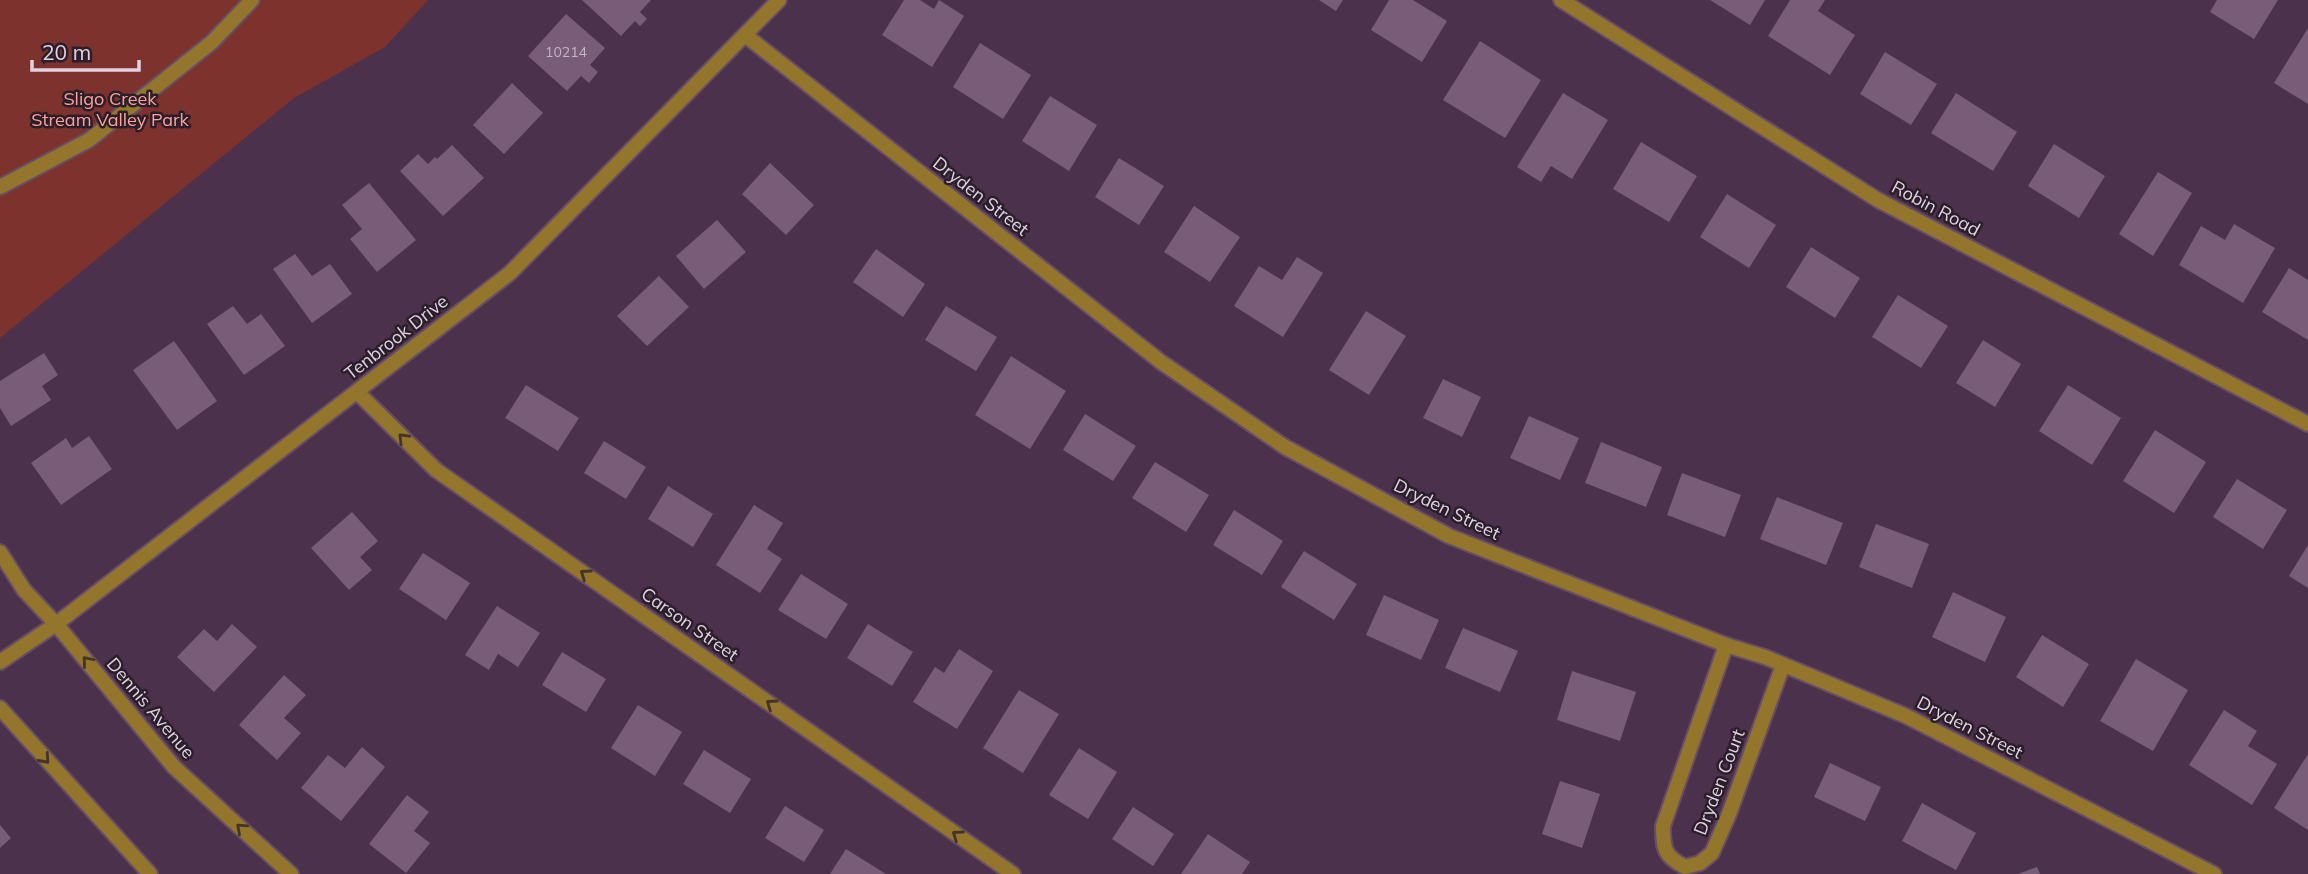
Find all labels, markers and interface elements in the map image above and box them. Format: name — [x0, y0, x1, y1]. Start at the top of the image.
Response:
scale bar — [32, 28, 138, 72]
text: 20 m — [42, 39, 91, 65]
house number: 10214 — [545, 43, 588, 61]
park label: Sligo Creek Stream Valley Park — [31, 87, 190, 131]
street label: Dryden Street — [928, 151, 1034, 241]
street label: Robin Road — [1888, 175, 1984, 241]
street label: Tenbrook Drive — [340, 289, 452, 385]
one-way arrow — [399, 433, 412, 446]
street label: Dryden Street — [1390, 473, 1504, 545]
one-way arrow — [580, 570, 593, 582]
street label: Carson Street — [637, 582, 743, 666]
street label: Dennis Avenue — [102, 653, 200, 763]
one-way arrow — [82, 657, 95, 669]
street label: Dryden Street — [1913, 691, 2027, 763]
one-way arrow — [766, 700, 779, 713]
street label: Dryden Court — [1688, 726, 1750, 838]
one-way arrow — [37, 751, 50, 764]
one-way arrow — [236, 824, 249, 836]
one-way arrow — [952, 831, 965, 843]

